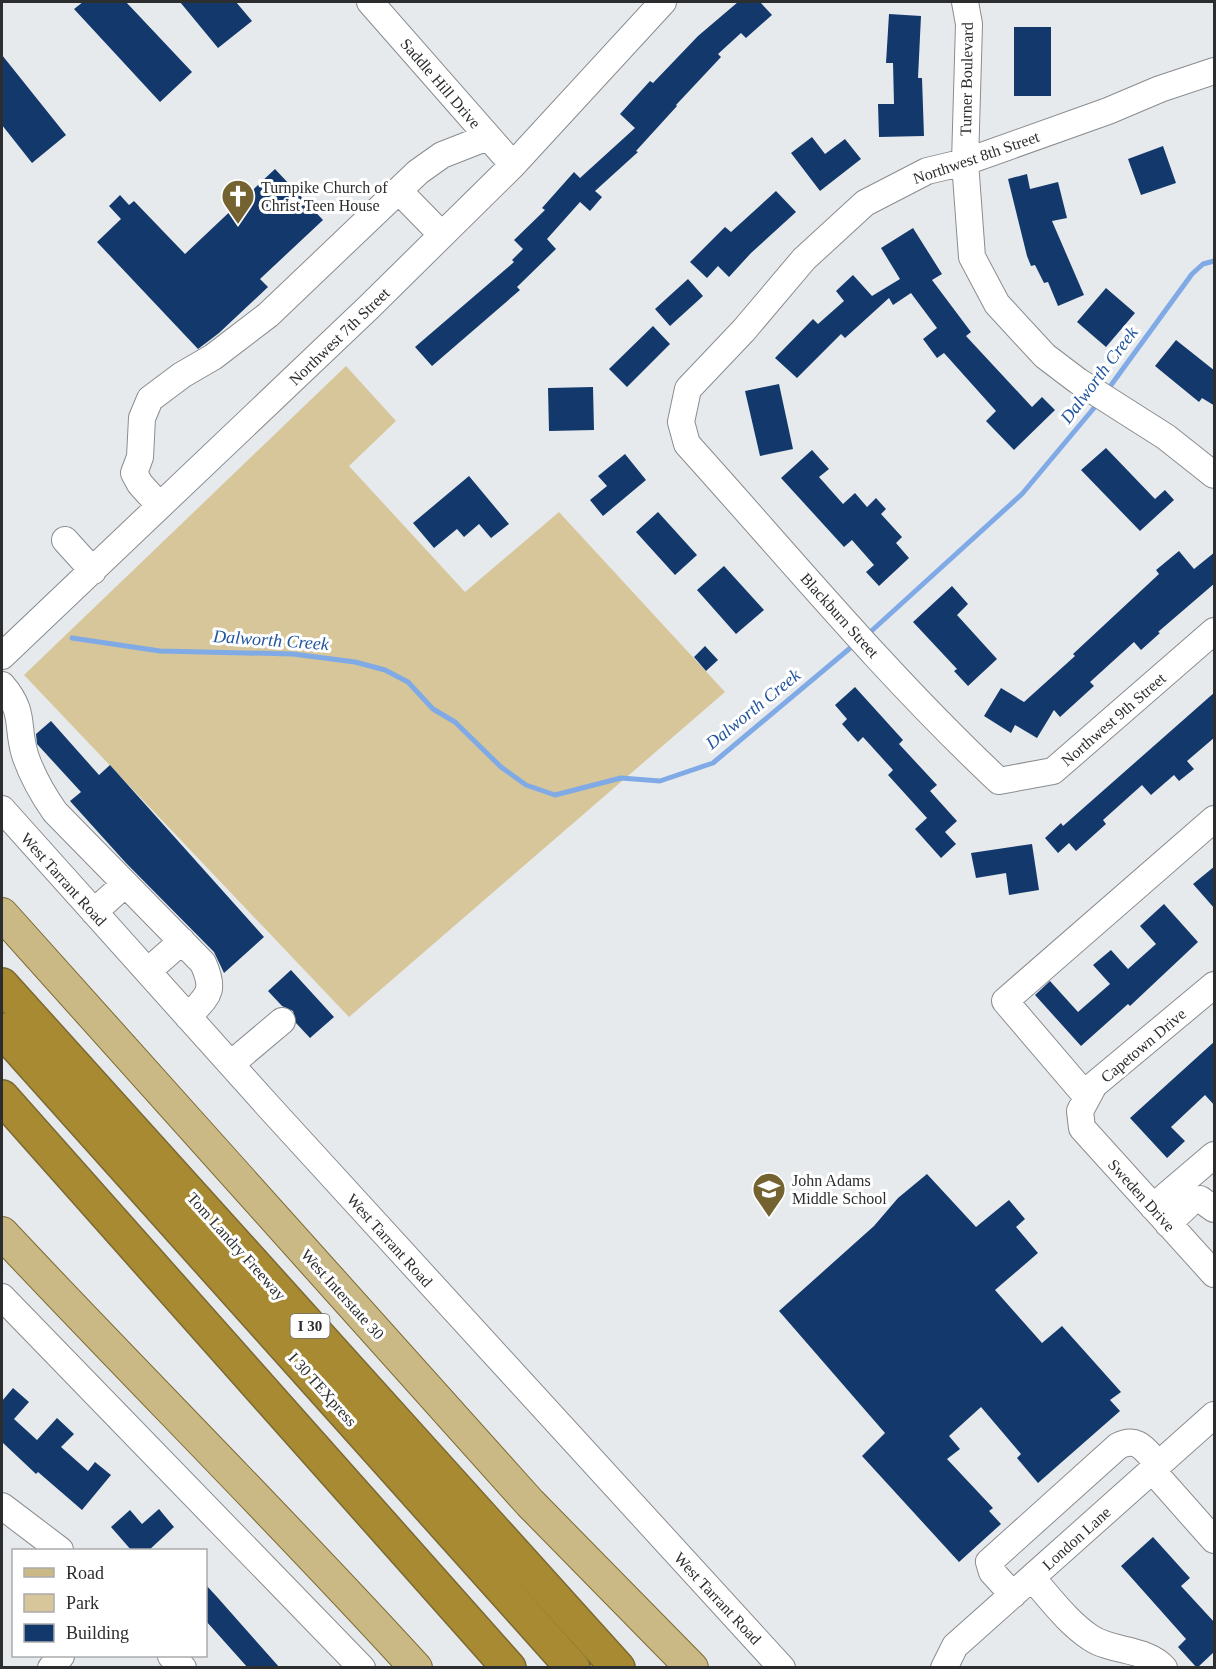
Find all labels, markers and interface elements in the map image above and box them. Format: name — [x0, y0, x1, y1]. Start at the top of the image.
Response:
street label: Turner Boulevard — [957, 22, 976, 136]
street label: Saddle Hill Drive — [397, 35, 484, 131]
street label: Northwest 8th Street — [911, 128, 1042, 187]
church icon: Turnpike Church of Christ Teen House — [220, 178, 256, 225]
place label: Turnpike Church of Christ Teen House — [261, 179, 388, 214]
street label: Northwest 7th Street — [286, 284, 393, 388]
water label: Dalworth Creek — [1056, 322, 1142, 428]
street label: Blackburn Street — [797, 570, 882, 662]
water label: Dalworth Creek — [212, 626, 330, 654]
water label: Dalworth Creek — [701, 664, 805, 754]
street label: Northwest 9th Street — [1058, 669, 1169, 769]
street label: West Tarrant Road — [17, 829, 110, 929]
street label: Capetown Drive — [1098, 1005, 1190, 1087]
street label: Sweden Drive — [1105, 1156, 1178, 1235]
school or university icon: John Adams Middle School — [751, 1171, 787, 1218]
place label: John Adams Middle School — [792, 1172, 887, 1207]
street label: Tom Landry Freeway — [183, 1189, 289, 1304]
street label: West Tarrant Road — [343, 1190, 436, 1290]
street label: West Interstate 30 — [298, 1246, 387, 1343]
road number: I 30 — [290, 1314, 330, 1338]
street label: I 30 TEXpress — [284, 1349, 360, 1430]
street label: London Lane — [1039, 1503, 1114, 1573]
legend — [12, 1549, 207, 1657]
street label: West Tarrant Road — [671, 1549, 764, 1648]
text: Road — [66, 1563, 104, 1583]
text: Park — [66, 1593, 99, 1613]
text: Building — [66, 1623, 129, 1643]

